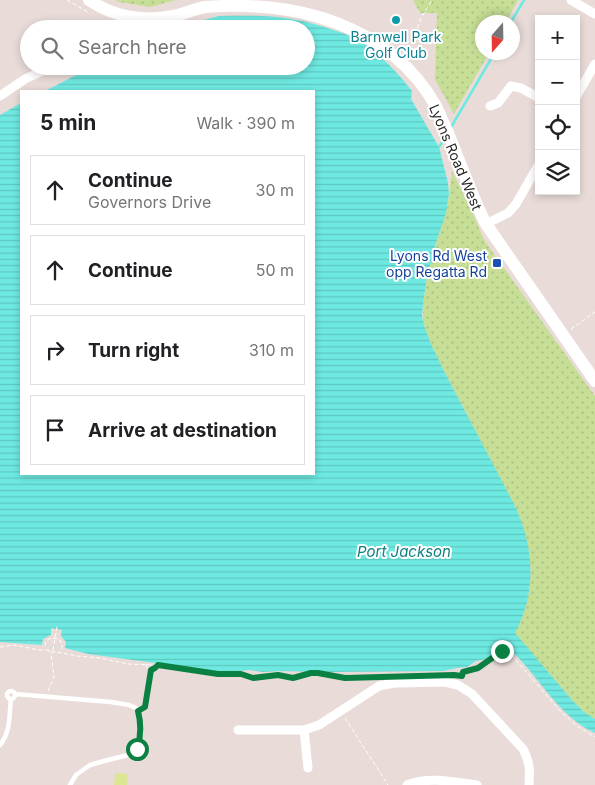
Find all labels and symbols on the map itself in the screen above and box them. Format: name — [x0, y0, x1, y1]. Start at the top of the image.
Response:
marker: Barnwell Park Golf Club — [390, 14, 402, 26]
north arrow — [475, 15, 520, 60]
place label: Barnwell Park Golf Club — [351, 28, 442, 61]
street label: Lyons Road West — [426, 101, 486, 213]
place label: Lyons Rd West opp Regatta Rd — [386, 247, 487, 280]
marker: Lyons Rd West opp Regatta Rd — [491, 257, 503, 269]
water label: Port Jackson — [357, 542, 451, 561]
route end — [491, 640, 514, 663]
route start — [126, 738, 149, 761]

